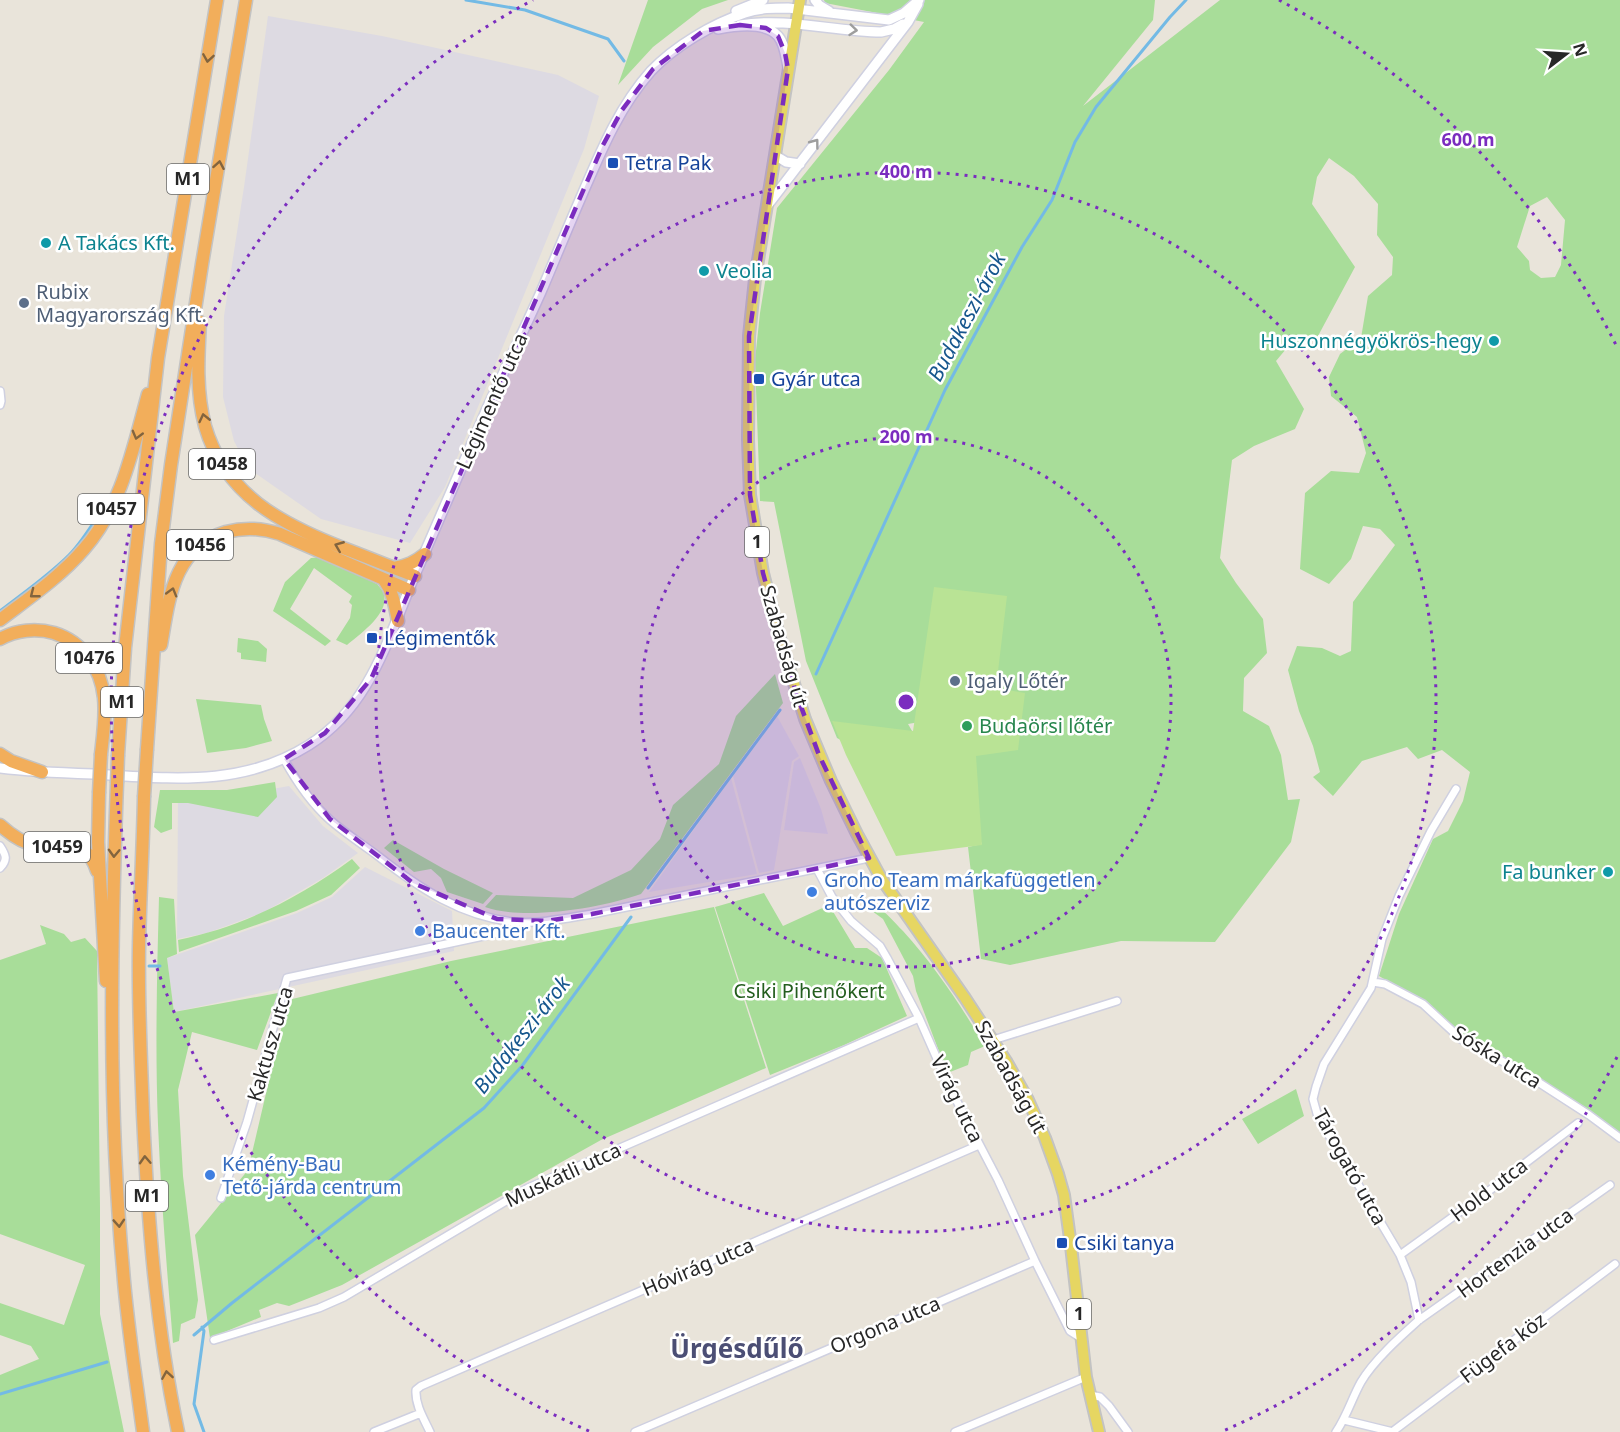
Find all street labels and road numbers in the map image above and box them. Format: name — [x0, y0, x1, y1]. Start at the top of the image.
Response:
road number: M1 — [167, 164, 209, 194]
street label: Légimentő utca — [449, 328, 534, 473]
road number: 10458 — [189, 449, 255, 479]
road number: 10457 — [78, 494, 144, 524]
road number: 1 — [745, 527, 769, 557]
road number: 10456 — [167, 530, 233, 560]
street label: Szabadság út — [754, 582, 815, 710]
road number: 10476 — [56, 643, 122, 673]
road number: M1 — [101, 687, 143, 717]
road number: 10459 — [24, 832, 90, 862]
street label: Kaktusz utca — [240, 983, 299, 1105]
street label: Szabadság út — [969, 1015, 1054, 1138]
street label: Sóska utca — [1448, 1019, 1547, 1095]
street label: Virág utca — [925, 1051, 990, 1147]
street label: Tárogató utca — [1307, 1104, 1394, 1230]
street label: Muskátli utca — [500, 1136, 625, 1213]
street label: Hold utca — [1445, 1152, 1533, 1227]
road number: M1 — [126, 1181, 168, 1211]
street label: Hortenzia utca — [1451, 1201, 1578, 1304]
street label: Hóvirág utca — [638, 1231, 758, 1302]
street label: Orgona utca — [826, 1289, 944, 1360]
road number: 1 — [1067, 1299, 1091, 1329]
street label: Fügefa köz — [1454, 1306, 1551, 1389]

